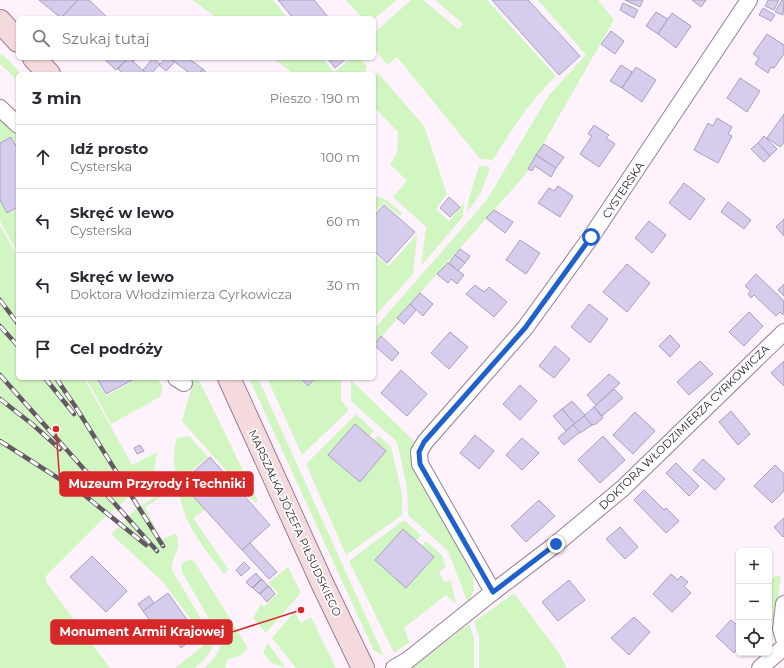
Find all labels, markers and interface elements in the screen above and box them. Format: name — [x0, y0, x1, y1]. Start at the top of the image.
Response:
search box — [16, 16, 376, 60]
icon: search — [30, 27, 52, 49]
text: Szukaj tutaj — [62, 29, 150, 48]
text: 3 min — [32, 88, 82, 108]
text: Pieszo · 190 m — [270, 90, 360, 106]
text: Idź prosto — [70, 139, 148, 158]
icon: ahead — [32, 146, 54, 168]
text: 100 m — [321, 149, 360, 165]
text: Cysterska — [70, 158, 132, 174]
street label: CYSTERSKA — [599, 159, 647, 221]
text: Skręć w lewo — [70, 203, 174, 222]
icon: left — [32, 210, 54, 232]
text: 60 m — [326, 213, 360, 229]
text: Cysterska — [70, 222, 132, 238]
route start — [582, 228, 600, 246]
text: Skręć w lewo — [70, 267, 174, 286]
icon: left — [32, 274, 54, 296]
text: 30 m — [327, 277, 360, 293]
text: Doktora Włodzimierza Cyrkowicza — [70, 286, 292, 302]
icon: arrive — [32, 338, 54, 360]
text: Cel podróży — [70, 339, 162, 358]
street label: DOKTORA WŁODZIMIERZA CYRKOWICZA — [596, 342, 772, 512]
street label: MARSZAŁKA JÓZEFA PIŁSUDSKIEGO — [245, 427, 345, 619]
callout: Muzeum Przyrody i Techniki — [60, 472, 253, 496]
text: Muzeum Przyrody i Techniki — [68, 476, 246, 491]
route end — [547, 535, 565, 553]
map controls — [736, 548, 772, 656]
button: + — [736, 548, 772, 584]
button: − — [736, 584, 772, 620]
callout: Monument Armii Krajowej — [51, 620, 232, 644]
button: locate — [736, 620, 772, 656]
text: Monument Armii Krajowej — [60, 624, 225, 639]

